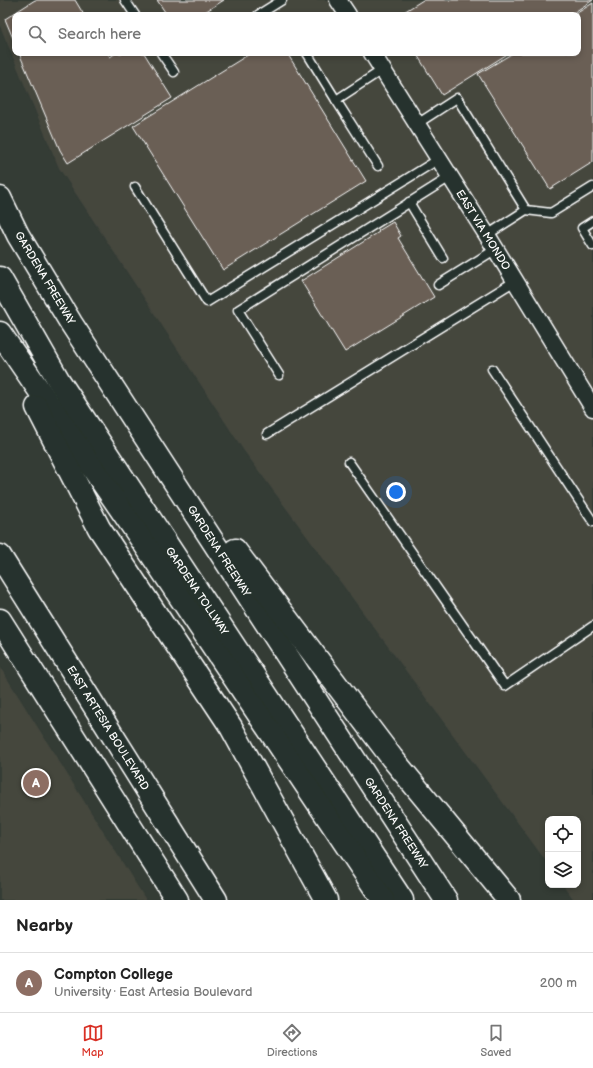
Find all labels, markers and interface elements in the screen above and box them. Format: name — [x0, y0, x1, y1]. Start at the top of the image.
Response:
search box — [12, 12, 581, 56]
icon: search — [26, 23, 48, 45]
text: Search here — [58, 25, 141, 44]
street label: EAST VIA MONDO — [453, 188, 513, 272]
street label: GARDENA FREEWAY — [12, 229, 78, 327]
your location — [386, 482, 406, 502]
street label: GARDENA FREEWAY — [185, 503, 254, 599]
street label: GARDENA TOLLWAY — [163, 545, 232, 638]
street label: EAST ARTESIA BOULEVARD — [64, 663, 152, 793]
pin: A — [23, 768, 49, 798]
street label: GARDENA FREEWAY — [362, 775, 431, 871]
map controls — [545, 816, 581, 888]
button: locate — [545, 816, 581, 852]
button: layers — [545, 852, 581, 888]
text: Nearby — [16, 916, 73, 936]
text: Compton College — [54, 965, 173, 984]
text: A — [25, 975, 33, 991]
text: 200 m — [540, 975, 577, 991]
text: University · East Artesia Boulevard — [54, 984, 252, 1000]
tab: Map — [82, 1022, 104, 1059]
tab: Directions — [267, 1022, 317, 1059]
tab: Saved — [481, 1022, 511, 1059]

